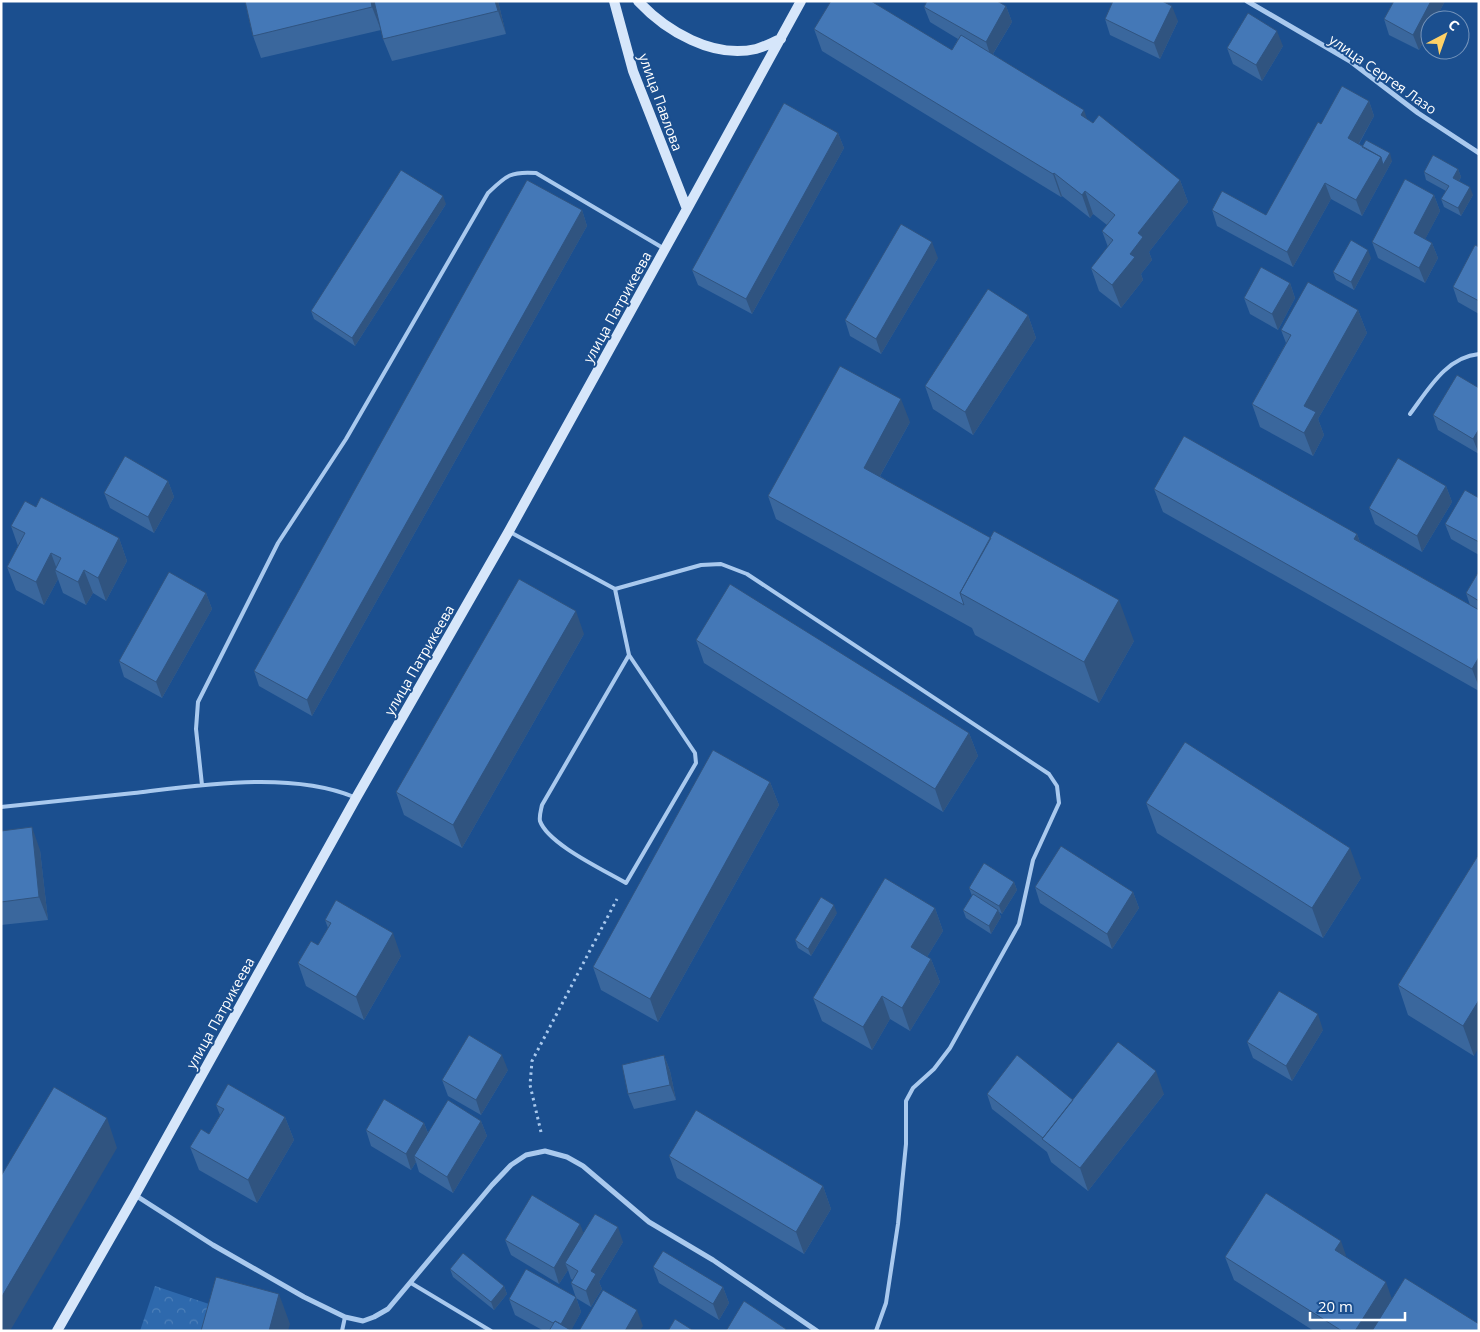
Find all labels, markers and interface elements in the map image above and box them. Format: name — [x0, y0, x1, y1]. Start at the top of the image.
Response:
north arrow — [1420, 10, 1470, 60]
text: С — [1444, 15, 1464, 35]
street label: улица Сергея Лазо — [1325, 30, 1441, 118]
street label: улица Павлова — [635, 51, 687, 153]
street label: улица Патрикеева — [578, 248, 656, 366]
street label: улица Патрикеева — [380, 601, 458, 719]
street label: улица Патрикеева — [181, 954, 259, 1072]
scale bar — [1310, 1290, 1405, 1322]
text: 20 m — [1318, 1296, 1353, 1316]

